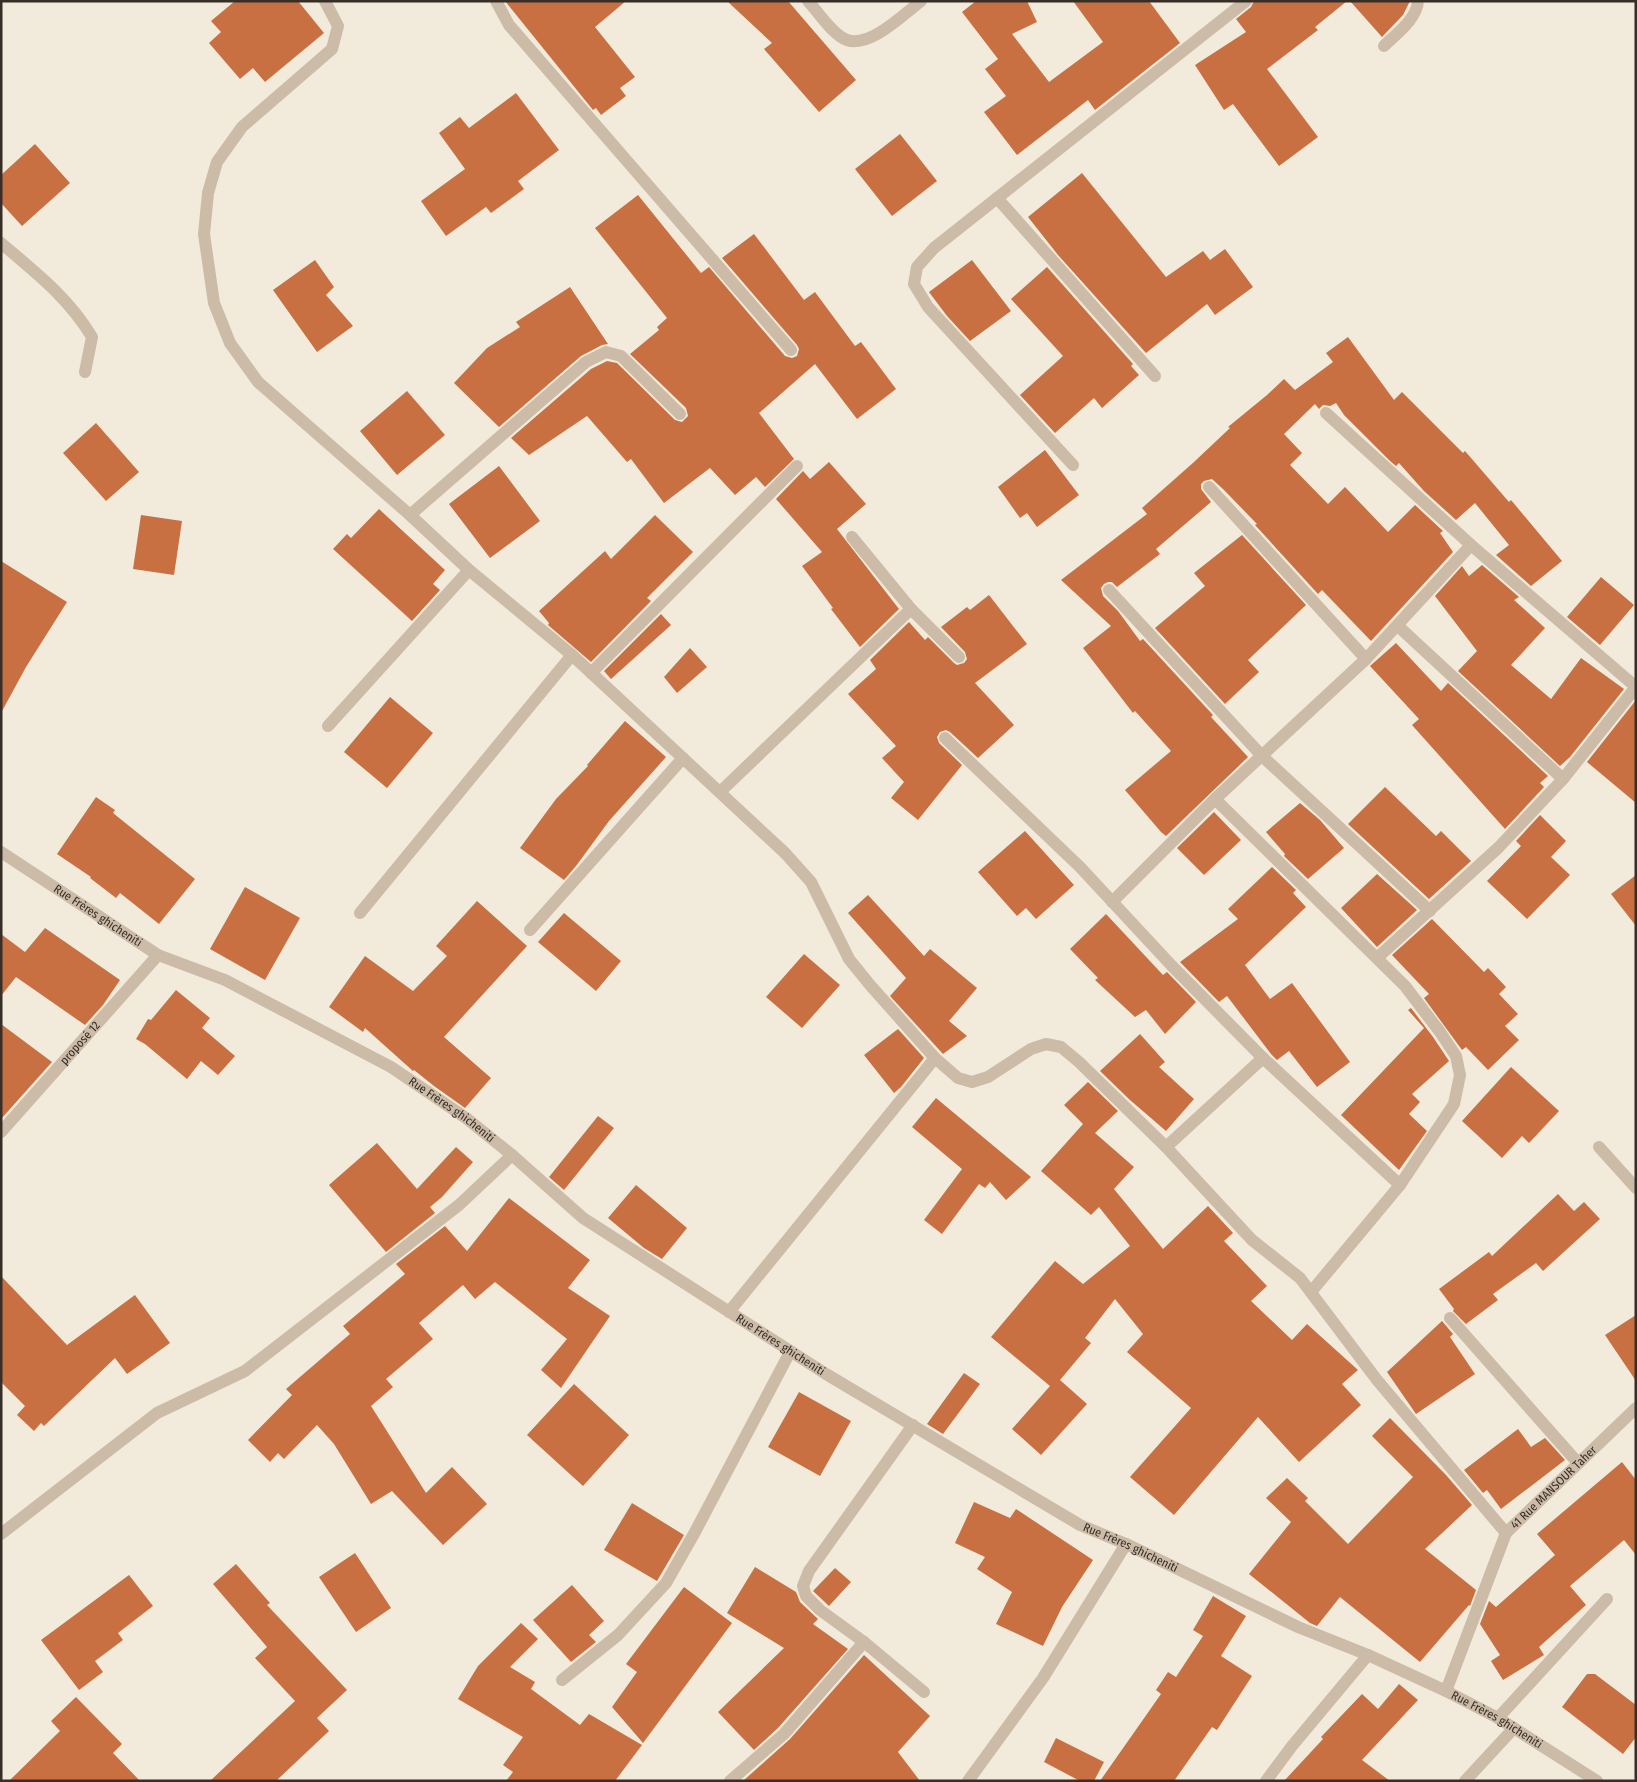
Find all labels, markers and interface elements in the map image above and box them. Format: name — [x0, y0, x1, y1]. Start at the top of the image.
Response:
street label: Rue Frères ghicheniti — [51, 882, 145, 950]
street label: proposé 12 — [57, 1018, 103, 1067]
street label: Rue Frères ghicheniti — [406, 1074, 498, 1145]
street label: Rue Frères ghicheniti — [733, 1311, 827, 1378]
street label: 41 Rue MANSOUR Taher — [1508, 1442, 1600, 1532]
street label: Rue Frères ghicheniti — [1081, 1520, 1180, 1575]
street label: Rue Frères ghicheniti — [1449, 1688, 1545, 1751]

